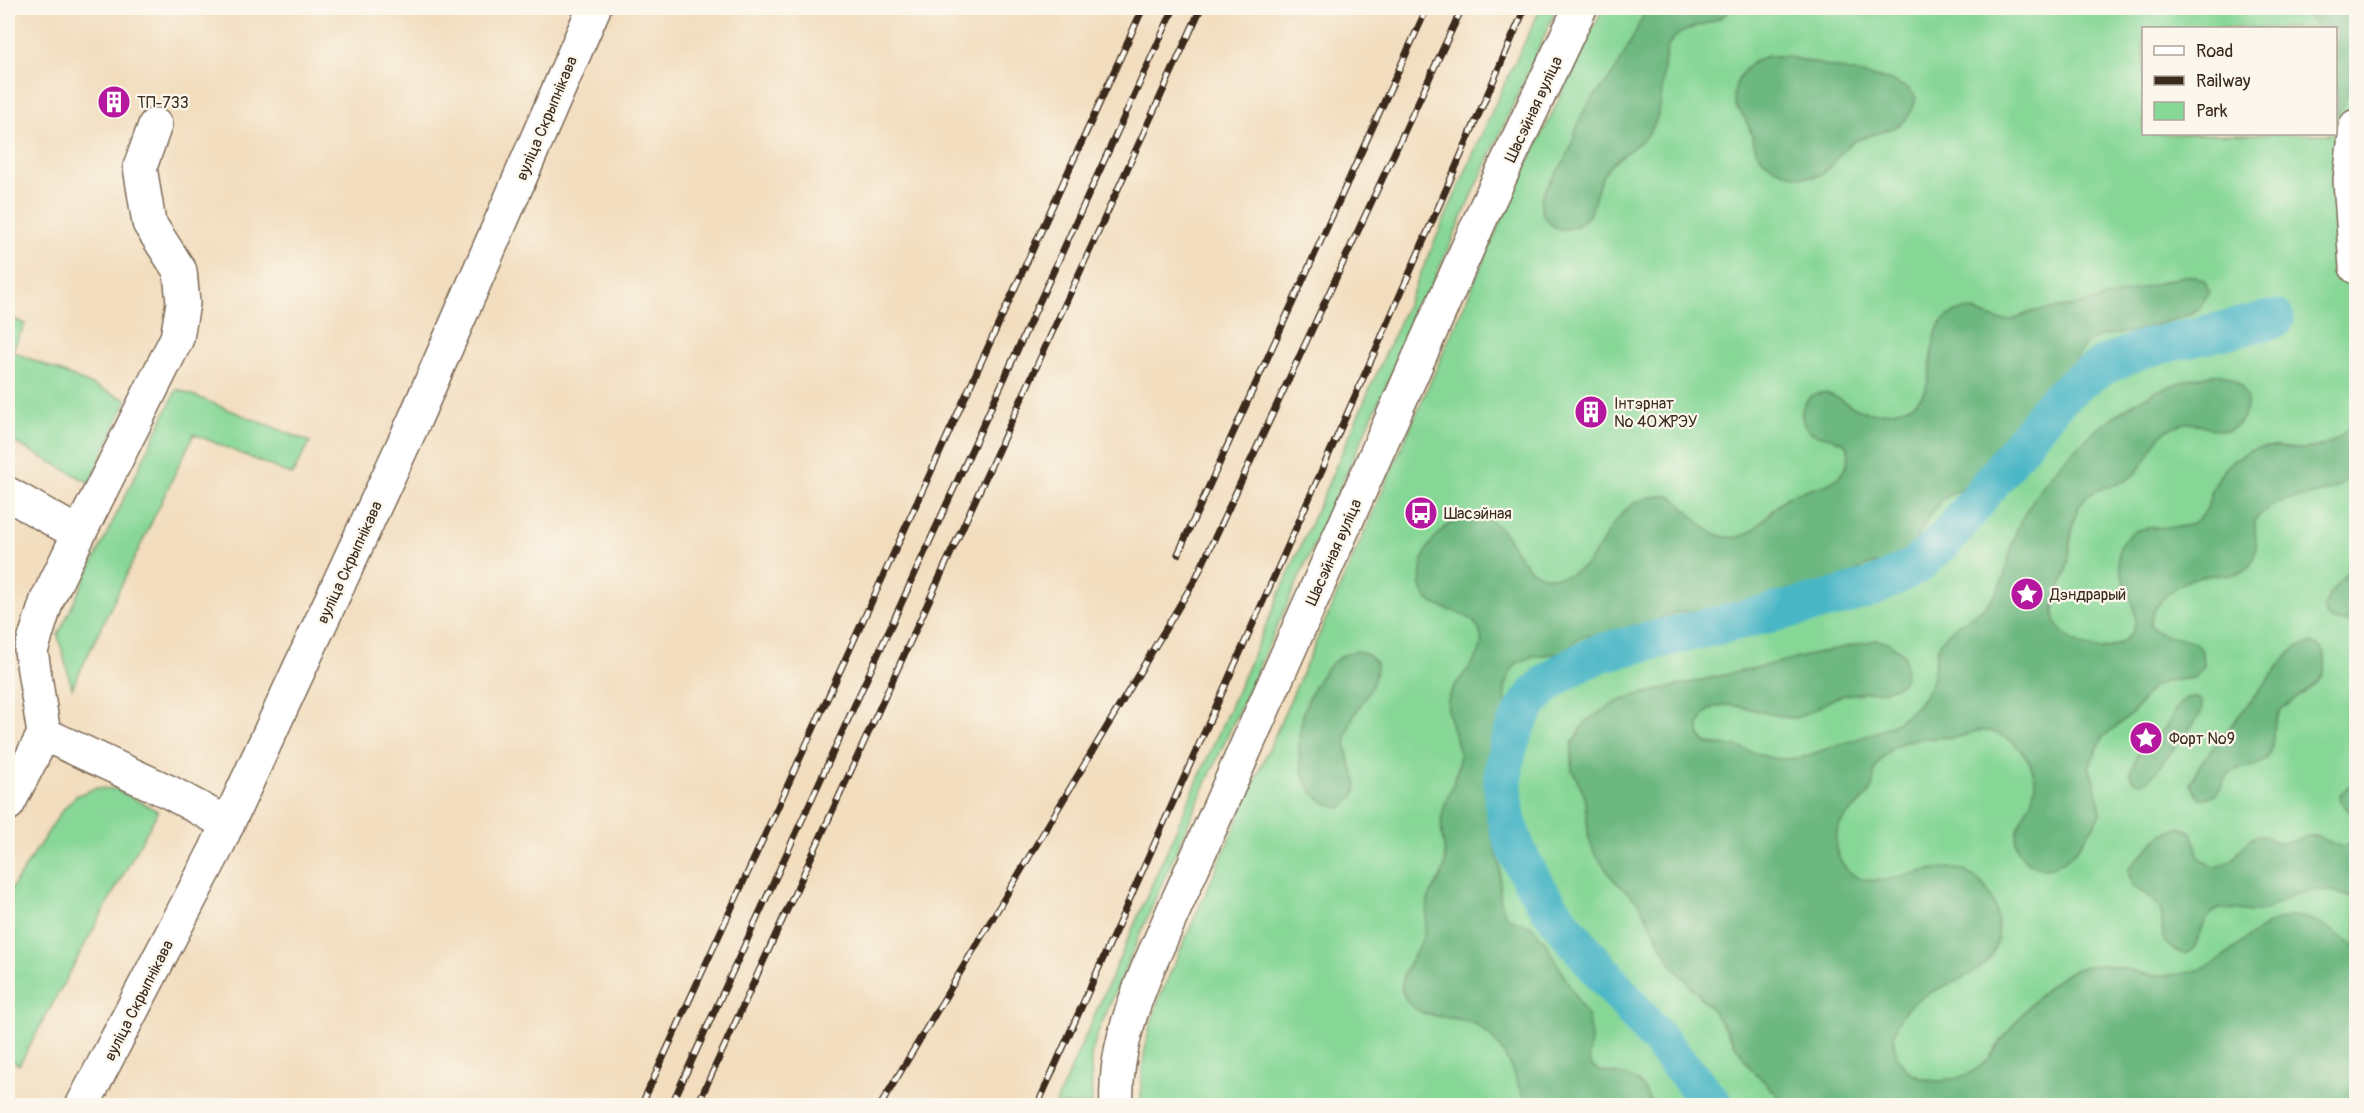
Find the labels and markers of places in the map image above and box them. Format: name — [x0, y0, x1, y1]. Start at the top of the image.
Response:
building icon: ТП-733 — [96, 84, 132, 120]
place label: ТП-733 — [137, 93, 189, 113]
building icon: Інтэрнат № 40 ЖРЭУ — [1573, 394, 1609, 430]
place label: Інтэрнат № 40 ЖРЭУ — [1614, 394, 1698, 432]
bus stop icon: Шасэйная — [1403, 495, 1439, 531]
place label: Шасэйная — [1444, 504, 1512, 524]
place icon: Дэндрарый — [2009, 576, 2045, 612]
place label: Дэндрарый — [2049, 585, 2126, 605]
place icon: Форт №9 — [2128, 720, 2164, 756]
place label: Форт №9 — [2169, 729, 2235, 749]

